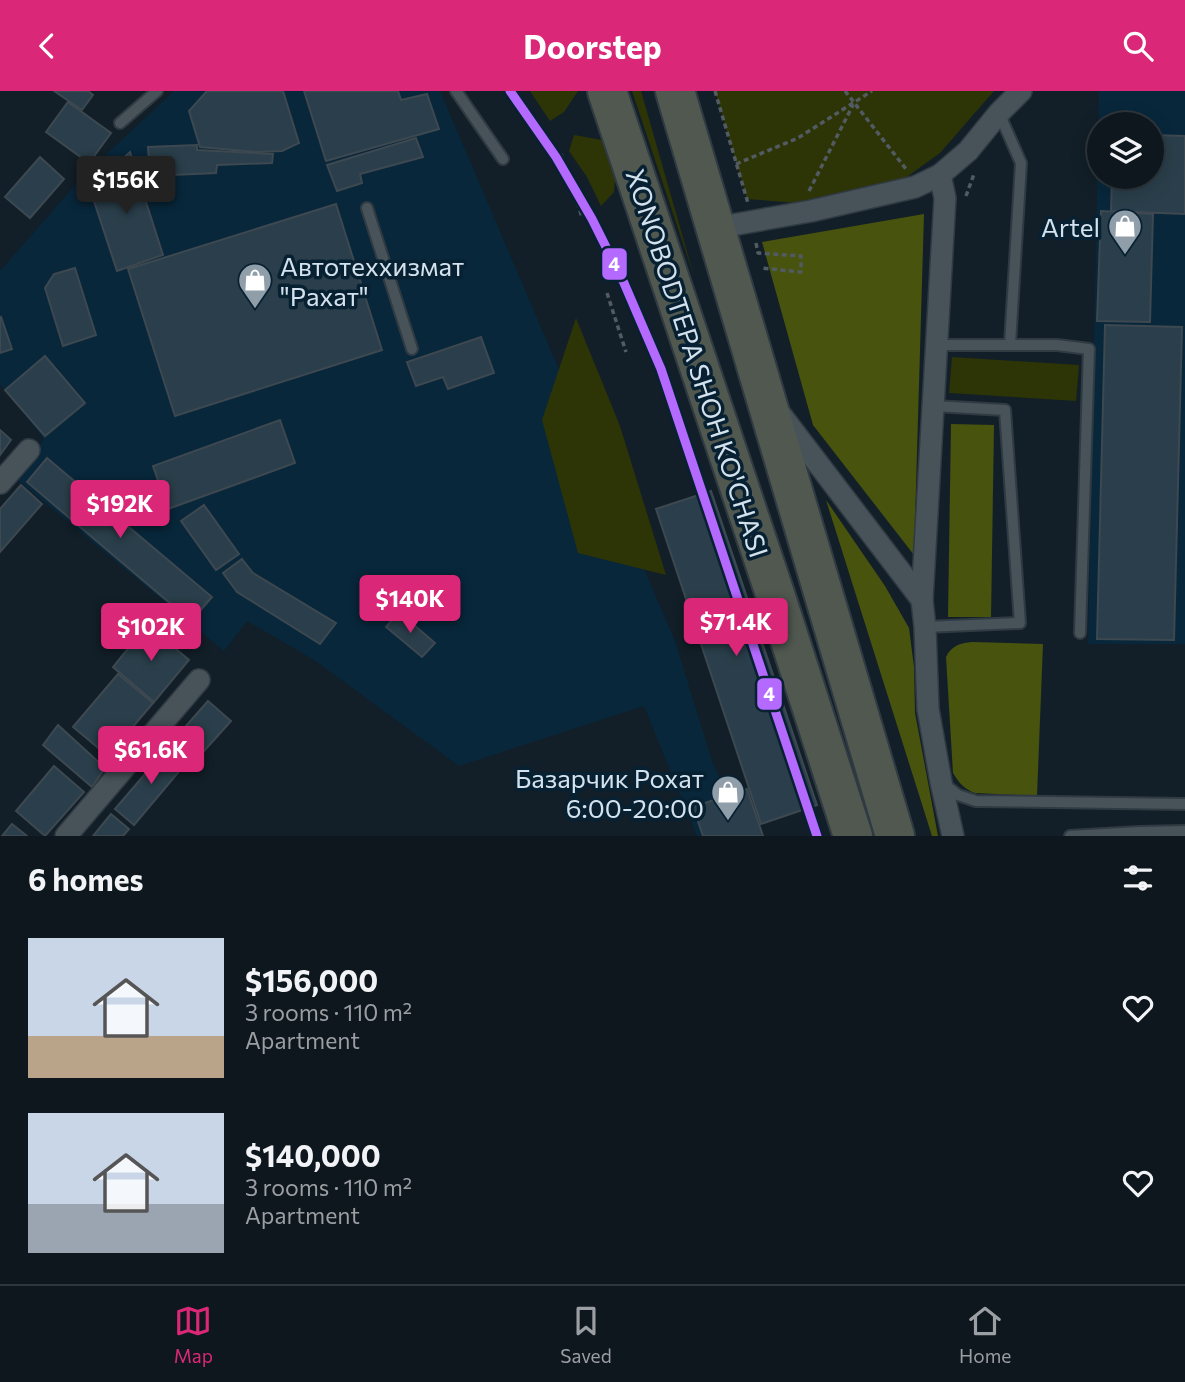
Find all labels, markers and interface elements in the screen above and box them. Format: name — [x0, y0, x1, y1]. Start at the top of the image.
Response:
text: Doorstep — [523, 26, 662, 66]
icon: back — [28, 27, 66, 65]
icon: search — [1119, 27, 1157, 65]
map controls — [1087, 112, 1164, 189]
button: layers — [1087, 112, 1164, 189]
pin: $156K — [77, 157, 175, 216]
text: $156K — [92, 165, 160, 193]
street label: XONOBODTEPA SHOH KO'CHASI — [620, 165, 776, 561]
shop icon: Artel — [1106, 207, 1144, 256]
place label: Artel — [1041, 211, 1100, 242]
line badge: 4 — [601, 247, 628, 281]
place label: Автотеххизмат "Рахат" — [280, 250, 464, 311]
text: 4 — [608, 252, 620, 275]
shop icon: Автотеххизмат "Рахат" — [236, 261, 274, 310]
pin: $192K — [71, 481, 169, 540]
text: $192K — [87, 489, 153, 517]
pin: $140K — [361, 575, 459, 635]
text: $140K — [375, 584, 445, 612]
pin: $71.4K — [679, 599, 793, 658]
pin: $102K — [102, 603, 200, 663]
text: $71.4K — [700, 607, 772, 635]
text: $102K — [117, 612, 185, 640]
line badge: 4 — [756, 677, 783, 711]
text: 4 — [763, 682, 775, 705]
pin: $61.6K — [94, 727, 208, 786]
text: $61.6K — [114, 735, 188, 763]
place label: Базарчик Рохат 6:00-20:00 — [515, 762, 704, 823]
shop icon: Базарчик Рохат 6:00-20:00 — [709, 773, 747, 822]
icon: filters — [1119, 859, 1157, 897]
text: 6 homes — [28, 860, 143, 897]
text: $156,000 — [245, 961, 378, 998]
icon: home — [84, 966, 168, 1050]
icon: heart — [1119, 989, 1157, 1027]
text: 3 rooms · 110 m² — [245, 998, 412, 1026]
text: Apartment — [245, 1026, 360, 1054]
text: $140,000 — [245, 1136, 381, 1173]
icon: home — [84, 1141, 168, 1225]
icon: heart — [1119, 1164, 1157, 1202]
text: 3 rooms · 110 m² — [245, 1173, 412, 1201]
text: Apartment — [245, 1201, 360, 1229]
tab: Map — [174, 1302, 213, 1367]
tab: Saved — [560, 1302, 612, 1367]
tab: Home — [959, 1302, 1011, 1367]

